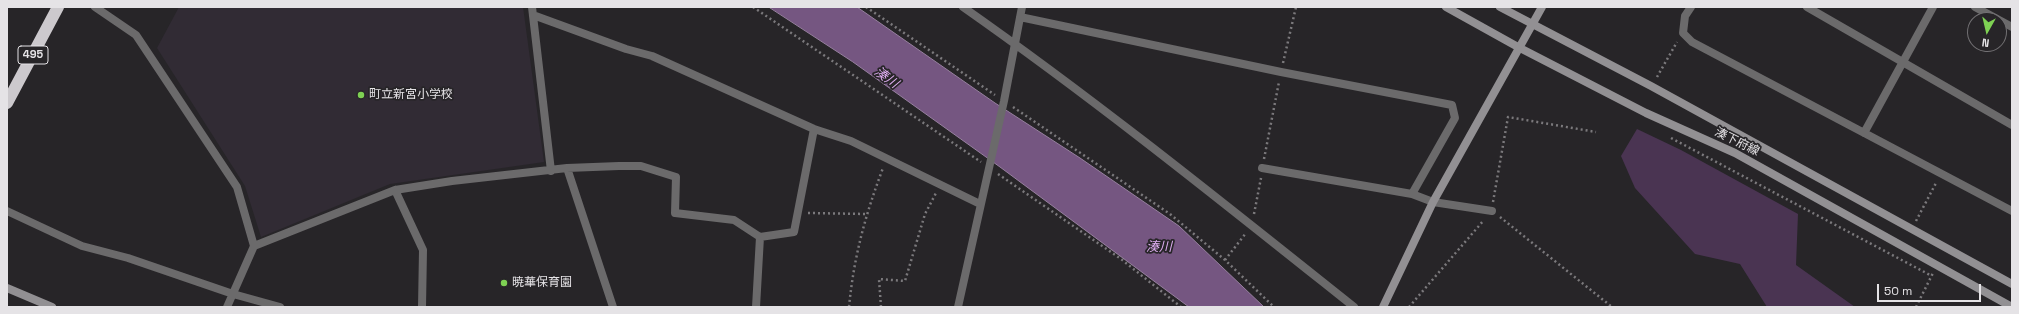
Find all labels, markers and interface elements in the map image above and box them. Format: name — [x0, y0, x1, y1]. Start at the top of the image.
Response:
north arrow — [1967, 12, 2007, 52]
text: N — [1981, 35, 1990, 50]
road number: 495 — [18, 46, 48, 64]
water label: 湊川 — [871, 64, 901, 92]
place label: 町立新宮小学校 — [369, 88, 453, 102]
marker: 町立新宮小学校 — [356, 90, 366, 100]
street label: 湊下府線 — [1712, 125, 1762, 159]
water label: 湊川 — [1146, 239, 1172, 255]
place label: 暁華保育園 — [512, 276, 572, 290]
scale bar — [1879, 276, 1983, 302]
marker: 暁華保育園 — [499, 278, 509, 288]
text: 50 m — [1884, 283, 1912, 299]

